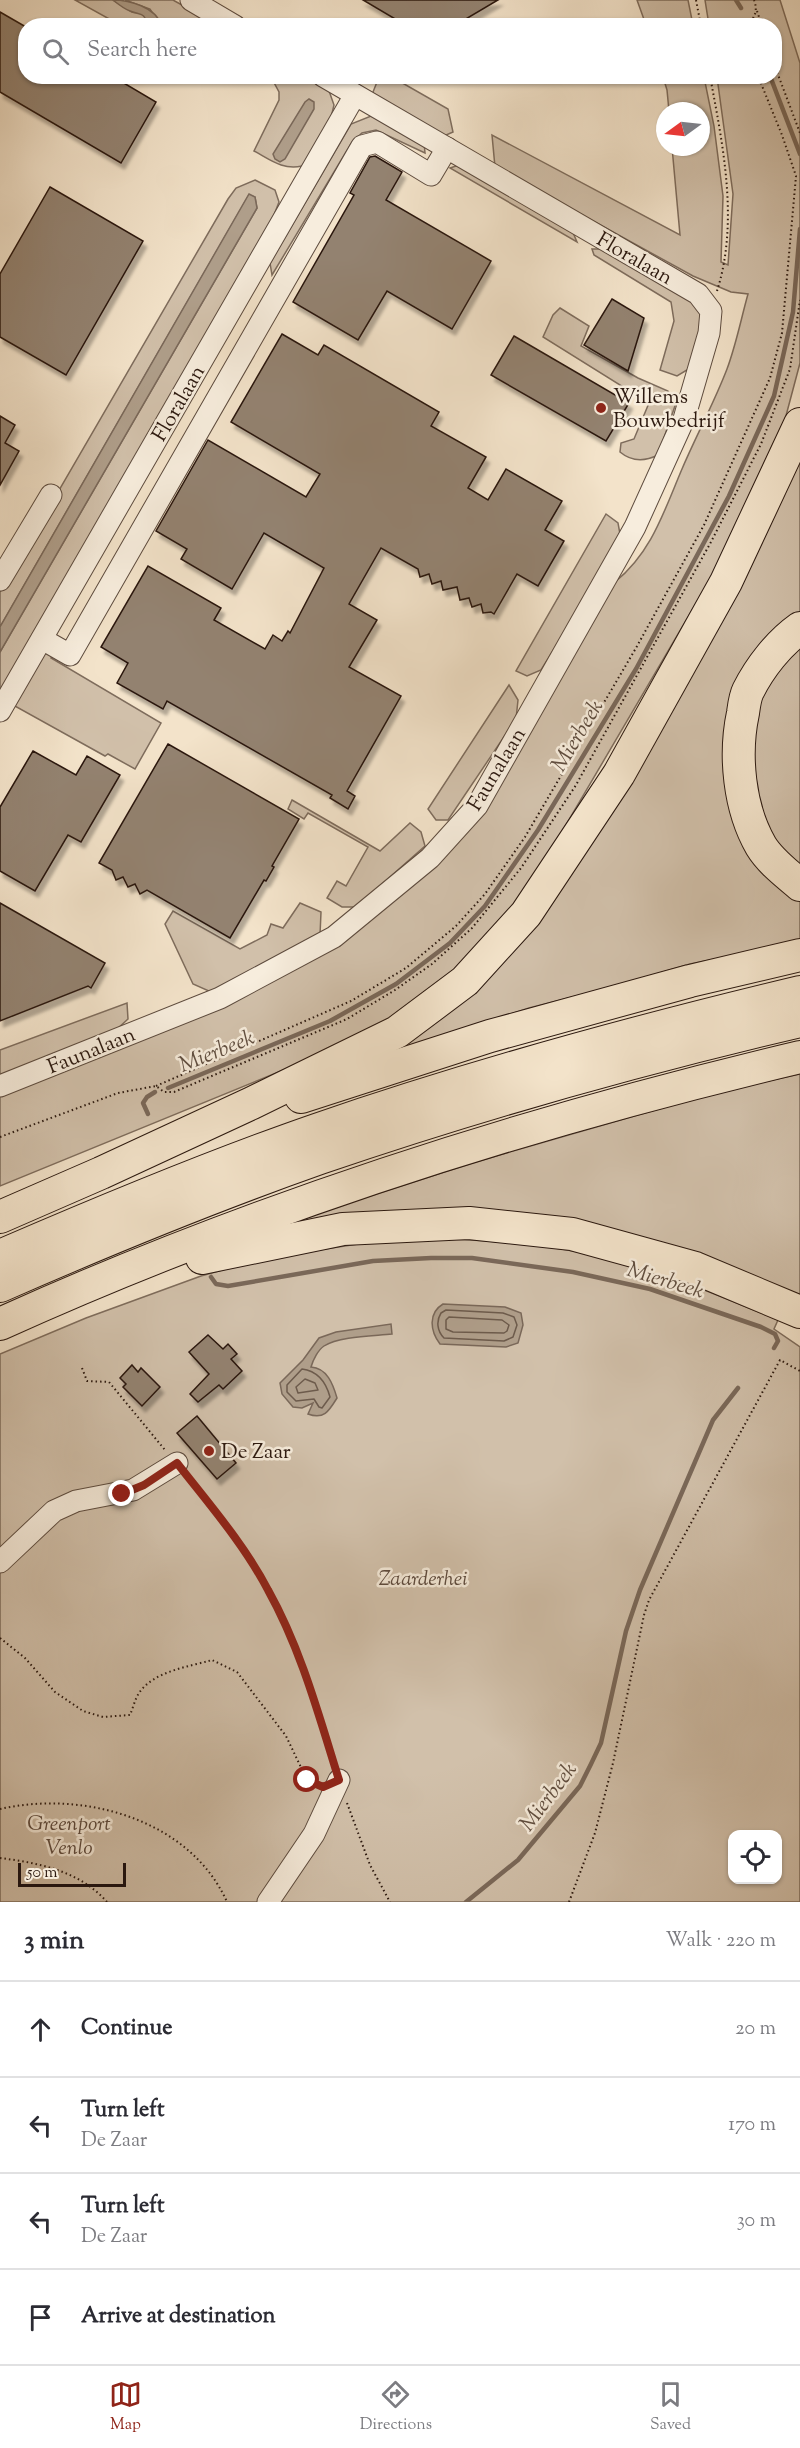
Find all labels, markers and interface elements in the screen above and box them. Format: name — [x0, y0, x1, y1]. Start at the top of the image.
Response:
search box — [18, 18, 782, 84]
icon: search — [39, 35, 72, 68]
text: Search here — [87, 35, 197, 67]
north arrow — [656, 102, 710, 156]
street label: Floralaan — [590, 226, 678, 294]
street label: Floralaan — [146, 360, 214, 448]
place label: Willems Bouwbedrijf — [613, 383, 727, 437]
marker: Willems Bouwbedrijf — [594, 401, 608, 415]
water label: Mierbeek — [544, 694, 613, 779]
street label: Faunalaan — [461, 723, 534, 817]
street label: Faunalaan — [43, 1021, 140, 1083]
water label: Mierbeek — [174, 1023, 260, 1082]
water label: Mierbeek — [623, 1255, 708, 1309]
place label: De Zaar — [221, 1438, 291, 1468]
marker: De Zaar — [202, 1444, 216, 1458]
route end — [108, 1480, 134, 1506]
park label: Zaarderhei — [378, 1565, 468, 1595]
water label: Mierbeek — [513, 1756, 586, 1839]
route start — [293, 1766, 319, 1792]
park label: Greenport Venlo — [27, 1810, 111, 1864]
map controls — [728, 1830, 782, 1884]
button: locate — [728, 1830, 782, 1884]
scale bar — [18, 1860, 126, 1888]
text: 50 m — [27, 1862, 58, 1885]
text: 3 min — [24, 1923, 84, 1960]
text: Walk · 220 m — [665, 1927, 776, 1956]
icon: ahead — [24, 2013, 57, 2046]
text: Continue — [81, 2013, 172, 2045]
text: 20 m — [735, 2015, 776, 2044]
text: Turn left — [81, 2095, 164, 2127]
icon: left — [24, 2109, 57, 2142]
text: 170 m — [728, 2111, 776, 2140]
text: De Zaar — [81, 2127, 147, 2156]
text: Turn left — [81, 2191, 164, 2223]
icon: left — [24, 2205, 57, 2238]
text: 30 m — [737, 2207, 776, 2236]
text: De Zaar — [81, 2223, 147, 2252]
icon: arrive — [24, 2301, 57, 2334]
text: Arrive at destination — [81, 2301, 276, 2333]
tab: Map — [109, 2378, 142, 2437]
tab: Directions — [360, 2378, 432, 2437]
tab: Saved — [650, 2378, 691, 2437]

